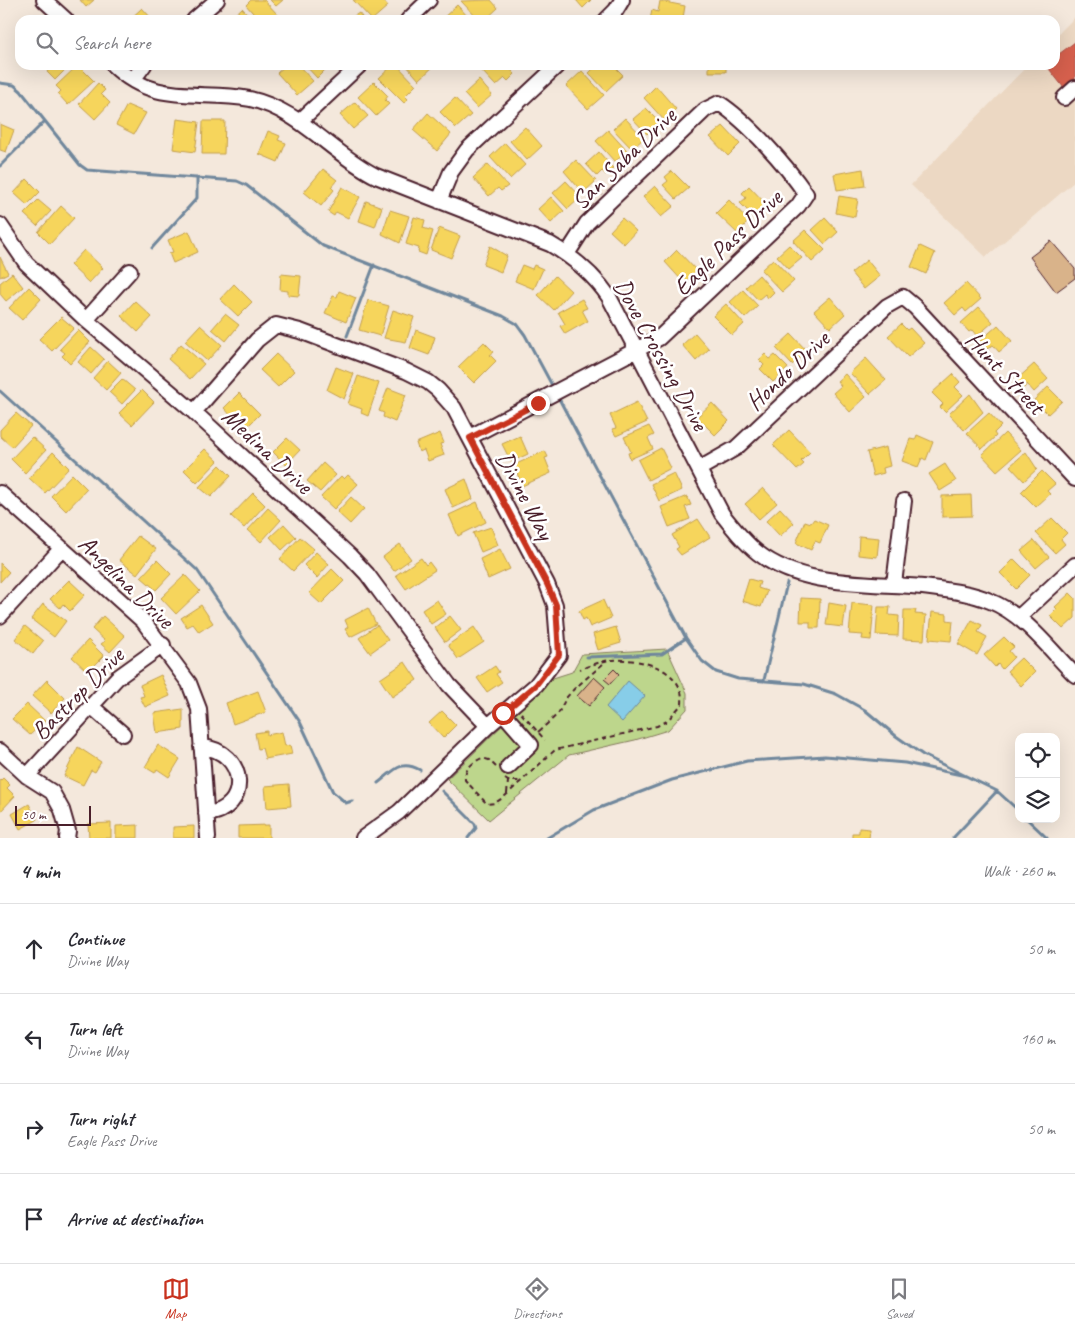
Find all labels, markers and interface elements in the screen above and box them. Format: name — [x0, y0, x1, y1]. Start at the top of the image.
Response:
search box — [15, 15, 1060, 70]
icon: search — [33, 29, 61, 57]
text: Search here — [73, 31, 150, 55]
street label: San Saba Drive — [564, 99, 684, 217]
street label: Eagle Pass Drive — [666, 181, 790, 303]
street label: Dove Crossing Drive — [606, 273, 717, 438]
street label: Hondo Drive — [739, 323, 838, 418]
street label: Hunt Street — [958, 324, 1054, 423]
route end — [527, 392, 550, 415]
street label: Medina Drive — [215, 401, 321, 502]
street label: Divine Way — [489, 446, 563, 547]
street label: Angelina Drive — [71, 528, 182, 637]
street label: Bastrop Drive — [24, 639, 132, 747]
route start — [492, 702, 515, 725]
map controls — [1015, 733, 1060, 823]
button: locate — [1015, 733, 1060, 778]
button: layers — [1015, 778, 1060, 823]
scale bar — [15, 803, 91, 826]
text: 50 m — [22, 806, 46, 823]
text: 4 min — [20, 858, 60, 884]
text: Walk · 260 m — [983, 861, 1055, 881]
text: Continue — [67, 927, 124, 951]
icon: ahead — [20, 935, 48, 963]
text: 50 m — [1028, 939, 1055, 959]
text: Divine Way — [67, 951, 128, 971]
text: Turn left — [67, 1017, 122, 1041]
icon: left — [20, 1025, 48, 1053]
text: 160 m — [1021, 1029, 1055, 1049]
text: Divine Way — [67, 1041, 128, 1061]
text: Turn right — [67, 1107, 134, 1131]
icon: right — [20, 1115, 48, 1143]
text: 50 m — [1028, 1119, 1055, 1139]
text: Eagle Pass Drive — [67, 1131, 157, 1151]
icon: arrive — [20, 1205, 48, 1233]
text: Arrive at destination — [67, 1207, 203, 1231]
tab: Map — [162, 1275, 190, 1322]
tab: Directions — [513, 1275, 562, 1322]
tab: Saved — [885, 1275, 913, 1322]

